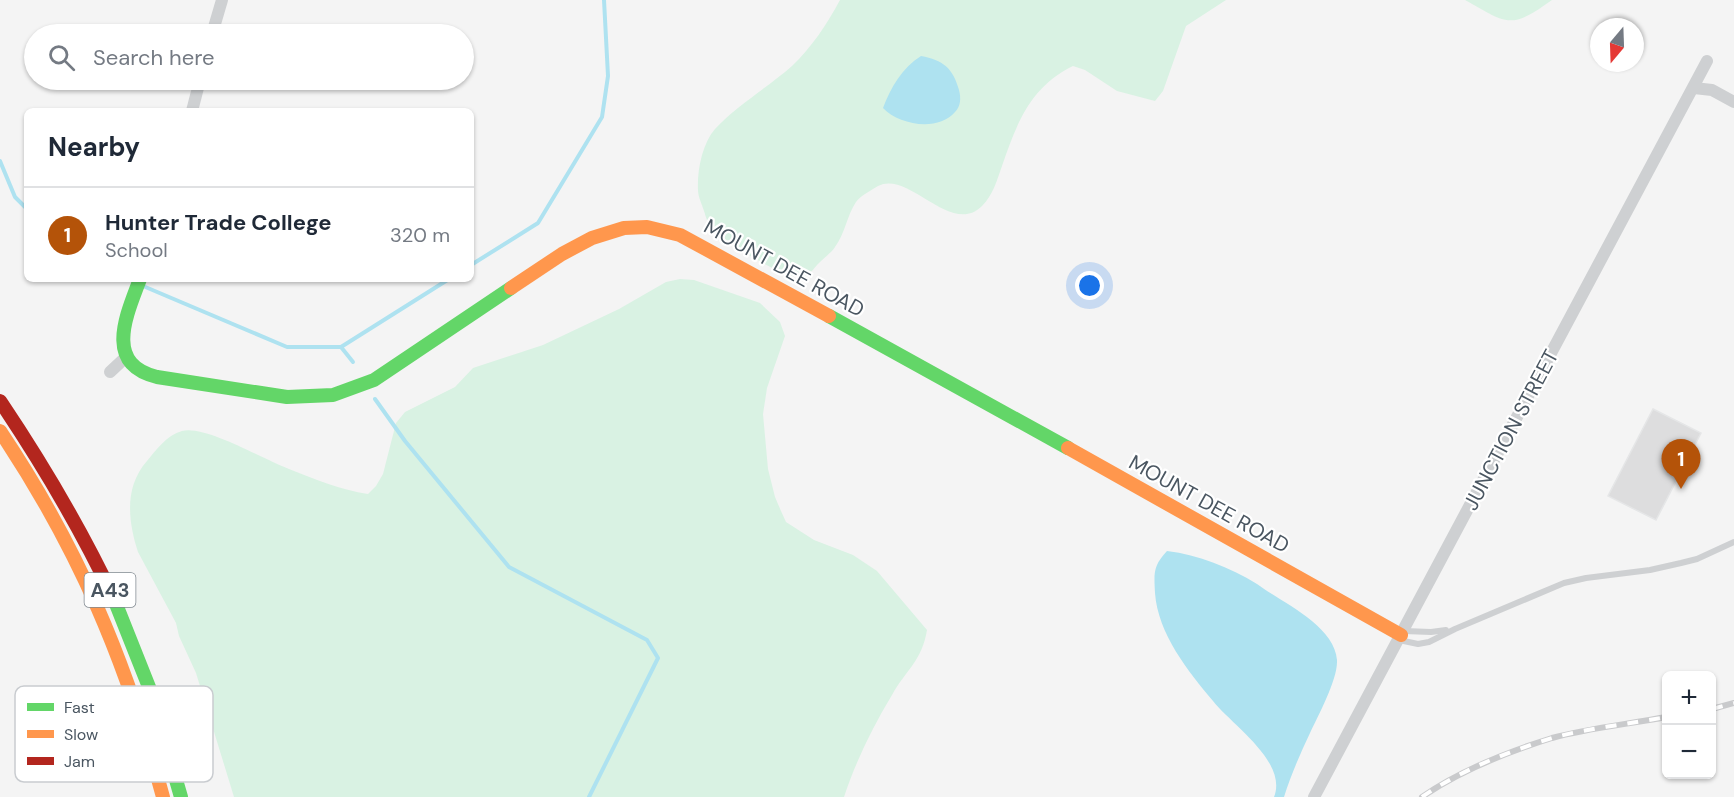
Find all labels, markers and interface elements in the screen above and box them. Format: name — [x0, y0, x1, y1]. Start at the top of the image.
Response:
north arrow — [1590, 18, 1644, 72]
search box — [24, 24, 474, 90]
icon: search — [45, 41, 78, 74]
text: Search here — [93, 43, 214, 72]
text: Nearby — [48, 130, 140, 164]
text: Hunter Trade College — [105, 208, 332, 237]
street label: MOUNT DEE ROAD — [699, 212, 869, 324]
text: 1 — [64, 222, 71, 248]
text: 320 m — [390, 222, 450, 248]
text: School — [105, 237, 168, 263]
your location — [1075, 271, 1104, 300]
street label: JUNCTION STREET — [1457, 345, 1565, 515]
pin: 1 — [1662, 440, 1700, 489]
street label: MOUNT DEE ROAD — [1124, 448, 1294, 560]
road number: A43 — [84, 573, 136, 607]
map controls — [1662, 671, 1716, 779]
button: + — [1662, 671, 1716, 725]
legend — [15, 686, 213, 782]
text: Fast — [64, 697, 95, 718]
text: Slow — [64, 724, 98, 745]
button: − — [1662, 725, 1716, 779]
text: Jam — [64, 751, 95, 772]

